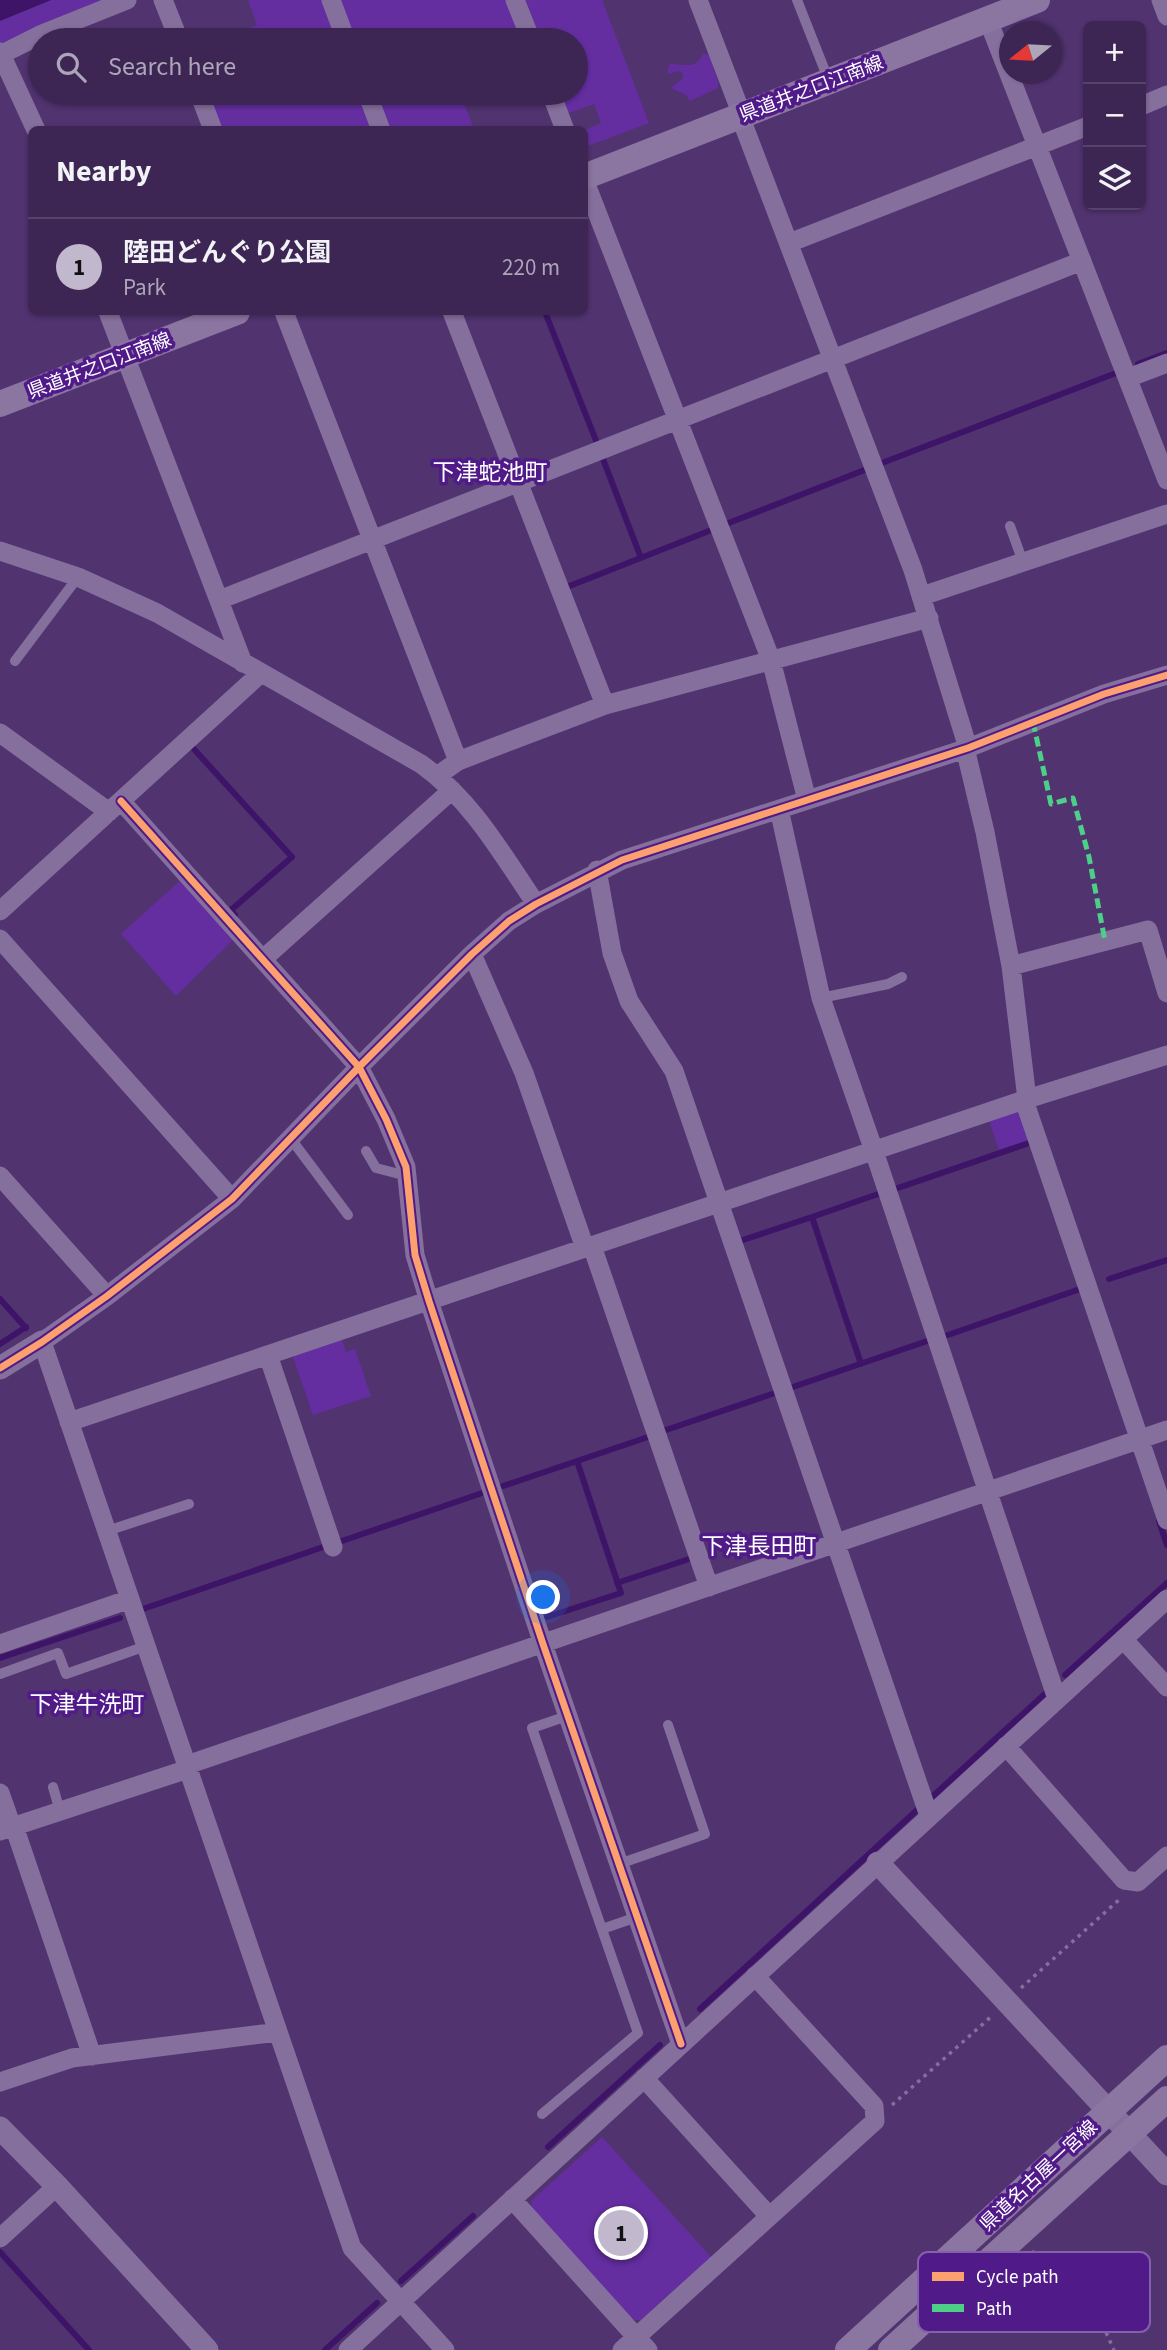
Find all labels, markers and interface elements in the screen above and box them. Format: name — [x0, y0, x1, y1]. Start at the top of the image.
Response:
north arrow — [999, 21, 1062, 84]
map controls — [1083, 21, 1146, 210]
button: + — [1083, 21, 1146, 84]
search box — [28, 28, 588, 105]
icon: search — [52, 48, 90, 86]
text: Search here — [108, 48, 236, 85]
street label: 県道井之口江南線 — [736, 50, 887, 129]
button: − — [1083, 84, 1146, 147]
button: layers — [1083, 147, 1146, 210]
text: Nearby — [56, 150, 151, 193]
text: 陸田どんぐり公園 — [123, 234, 331, 271]
text: 1 — [73, 251, 85, 284]
text: 220 m — [502, 251, 560, 284]
text: Park — [123, 271, 166, 304]
street label: 県道井之口江南線 — [24, 327, 175, 406]
district label: 下津蛇池町 — [433, 456, 548, 489]
district label: 下津長田町 — [702, 1530, 817, 1563]
your location — [526, 1580, 560, 1614]
district label: 下津牛洗町 — [30, 1688, 145, 1721]
street label: 県道名古屋一宮線 — [974, 2114, 1104, 2238]
pin: 1 — [598, 2207, 644, 2259]
legend — [918, 2252, 1150, 2332]
text: Cycle path — [976, 2264, 1058, 2291]
text: Path — [976, 2296, 1012, 2323]

